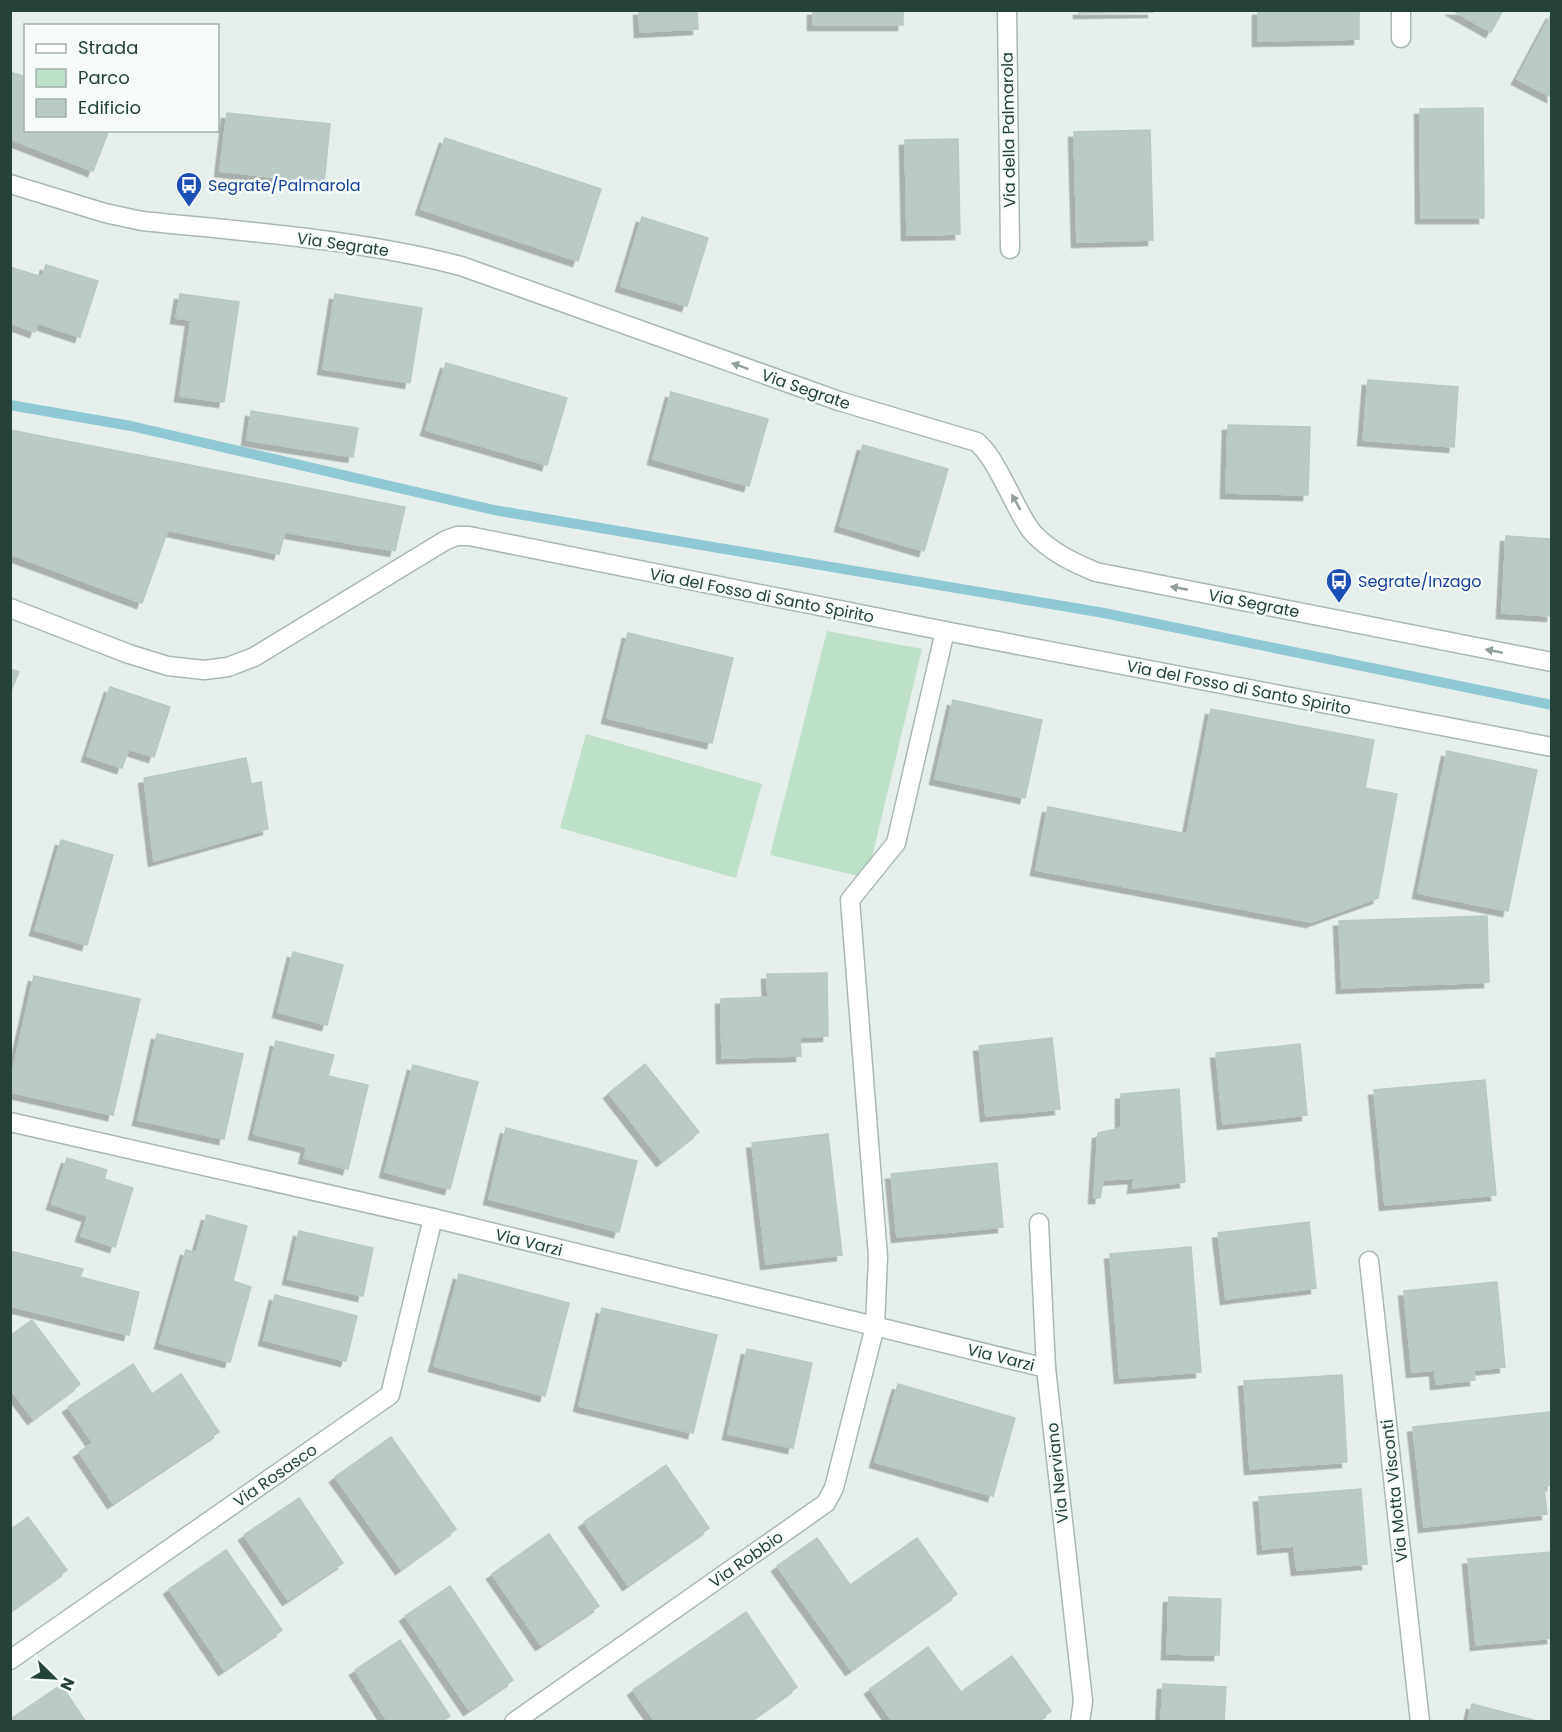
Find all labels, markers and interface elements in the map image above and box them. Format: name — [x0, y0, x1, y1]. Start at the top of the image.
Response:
legend — [24, 24, 219, 132]
text: Strada — [78, 35, 138, 60]
street label: Via della Palmarola — [996, 52, 1021, 208]
text: Parco — [78, 65, 130, 90]
text: Edificio — [78, 95, 141, 120]
bus stop icon: Segrate/Palmarola — [174, 170, 204, 208]
place label: Segrate/Palmarola — [208, 174, 361, 197]
street label: Via Segrate — [296, 227, 390, 262]
one-way arrow — [730, 361, 748, 371]
street label: Via Segrate — [758, 364, 853, 415]
one-way arrow — [1011, 493, 1021, 510]
street label: Via del Fosso di Santo Spirito — [648, 562, 876, 629]
bus stop icon: Segrate/Inzago — [1324, 566, 1354, 604]
place label: Segrate/Inzago — [1358, 570, 1482, 593]
one-way arrow — [1169, 583, 1188, 592]
street label: Via Segrate — [1206, 583, 1302, 624]
one-way arrow — [1484, 646, 1503, 655]
street label: Via del Fosso di Santo Spirito — [1125, 654, 1353, 721]
street label: Via Varzi — [493, 1223, 565, 1262]
street label: Via Varzi — [965, 1338, 1037, 1377]
street label: Via Motta Visconti — [1376, 1418, 1413, 1564]
street label: Via Nerviano — [1041, 1421, 1074, 1524]
street label: Via Rosasco — [229, 1438, 322, 1513]
street label: Via Robbio — [705, 1525, 788, 1593]
north arrow — [24, 1648, 84, 1708]
text: N — [54, 1674, 80, 1694]

